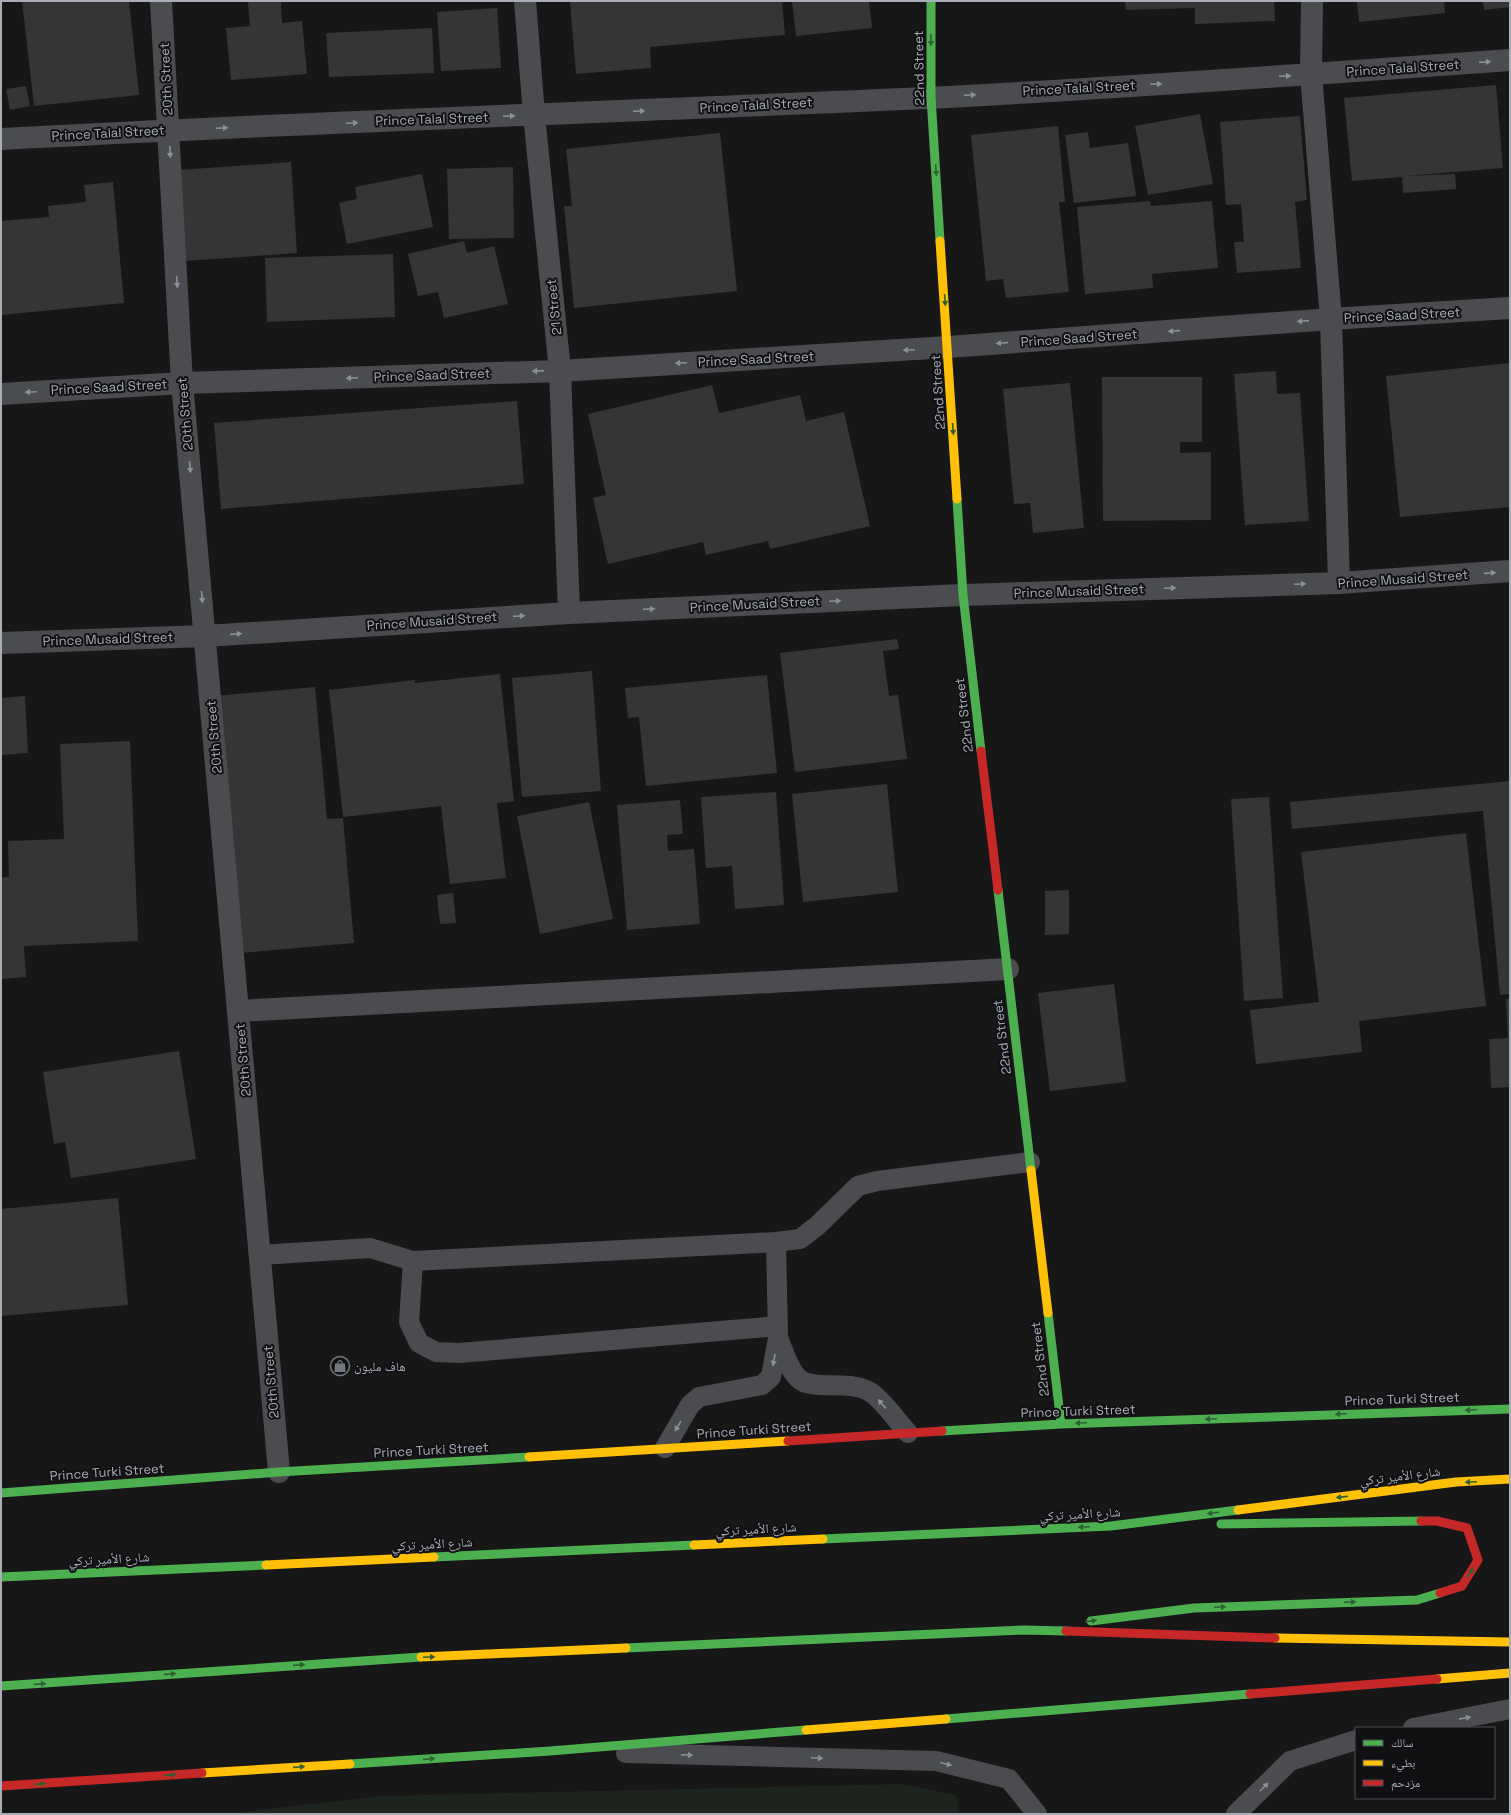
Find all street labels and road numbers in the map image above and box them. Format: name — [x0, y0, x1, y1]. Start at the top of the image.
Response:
street label: 22nd Street — [910, 30, 928, 106]
street label: 20th Street — [156, 42, 176, 116]
street label: Prince Talal Street — [1346, 56, 1460, 80]
street label: Prince Talal Street — [1022, 77, 1136, 99]
street label: Prince Talal Street — [699, 94, 813, 116]
street label: Prince Talal Street — [375, 109, 489, 129]
street label: Prince Talal Street — [51, 122, 165, 144]
street label: 21 Street — [543, 278, 565, 336]
street label: Prince Saad Street — [1343, 303, 1461, 327]
street label: Prince Saad Street — [1020, 325, 1138, 351]
street label: Prince Saad Street — [697, 347, 815, 371]
street label: 22nd Street — [927, 354, 949, 430]
street label: Prince Saad Street — [373, 364, 491, 386]
street label: Prince Saad Street — [50, 375, 168, 399]
street label: 20th Street — [173, 377, 197, 451]
street label: Prince Musaid Street — [1337, 566, 1469, 592]
street label: Prince Musaid Street — [1013, 580, 1145, 602]
street label: Prince Musaid Street — [689, 592, 821, 616]
street label: Prince Musaid Street — [366, 608, 498, 634]
street label: Prince Musaid Street — [42, 628, 174, 650]
street label: 22nd Street — [951, 677, 977, 753]
street label: 20th Street — [202, 700, 226, 774]
street label: 22nd Street — [989, 999, 1015, 1075]
street label: 20th Street — [231, 1023, 255, 1097]
street label: 22nd Street — [1027, 1321, 1053, 1397]
street label: 20th Street — [259, 1345, 283, 1419]
street label: Prince Turki Street — [1344, 1388, 1460, 1410]
street label: Prince Turki Street — [1020, 1400, 1136, 1422]
street label: Prince Turki Street — [696, 1418, 812, 1442]
street label: Prince Turki Street — [373, 1438, 489, 1462]
street label: Prince Turki Street — [49, 1460, 165, 1484]
street label: شارع الأمير تركي — [1359, 1463, 1442, 1492]
street label: شارع الأمير تركي — [1039, 1503, 1121, 1527]
street label: شارع الأمير تركي — [715, 1518, 797, 1542]
street label: شارع الأمير تركي — [391, 1533, 473, 1557]
street label: شارع الأمير تركي — [68, 1548, 150, 1572]

